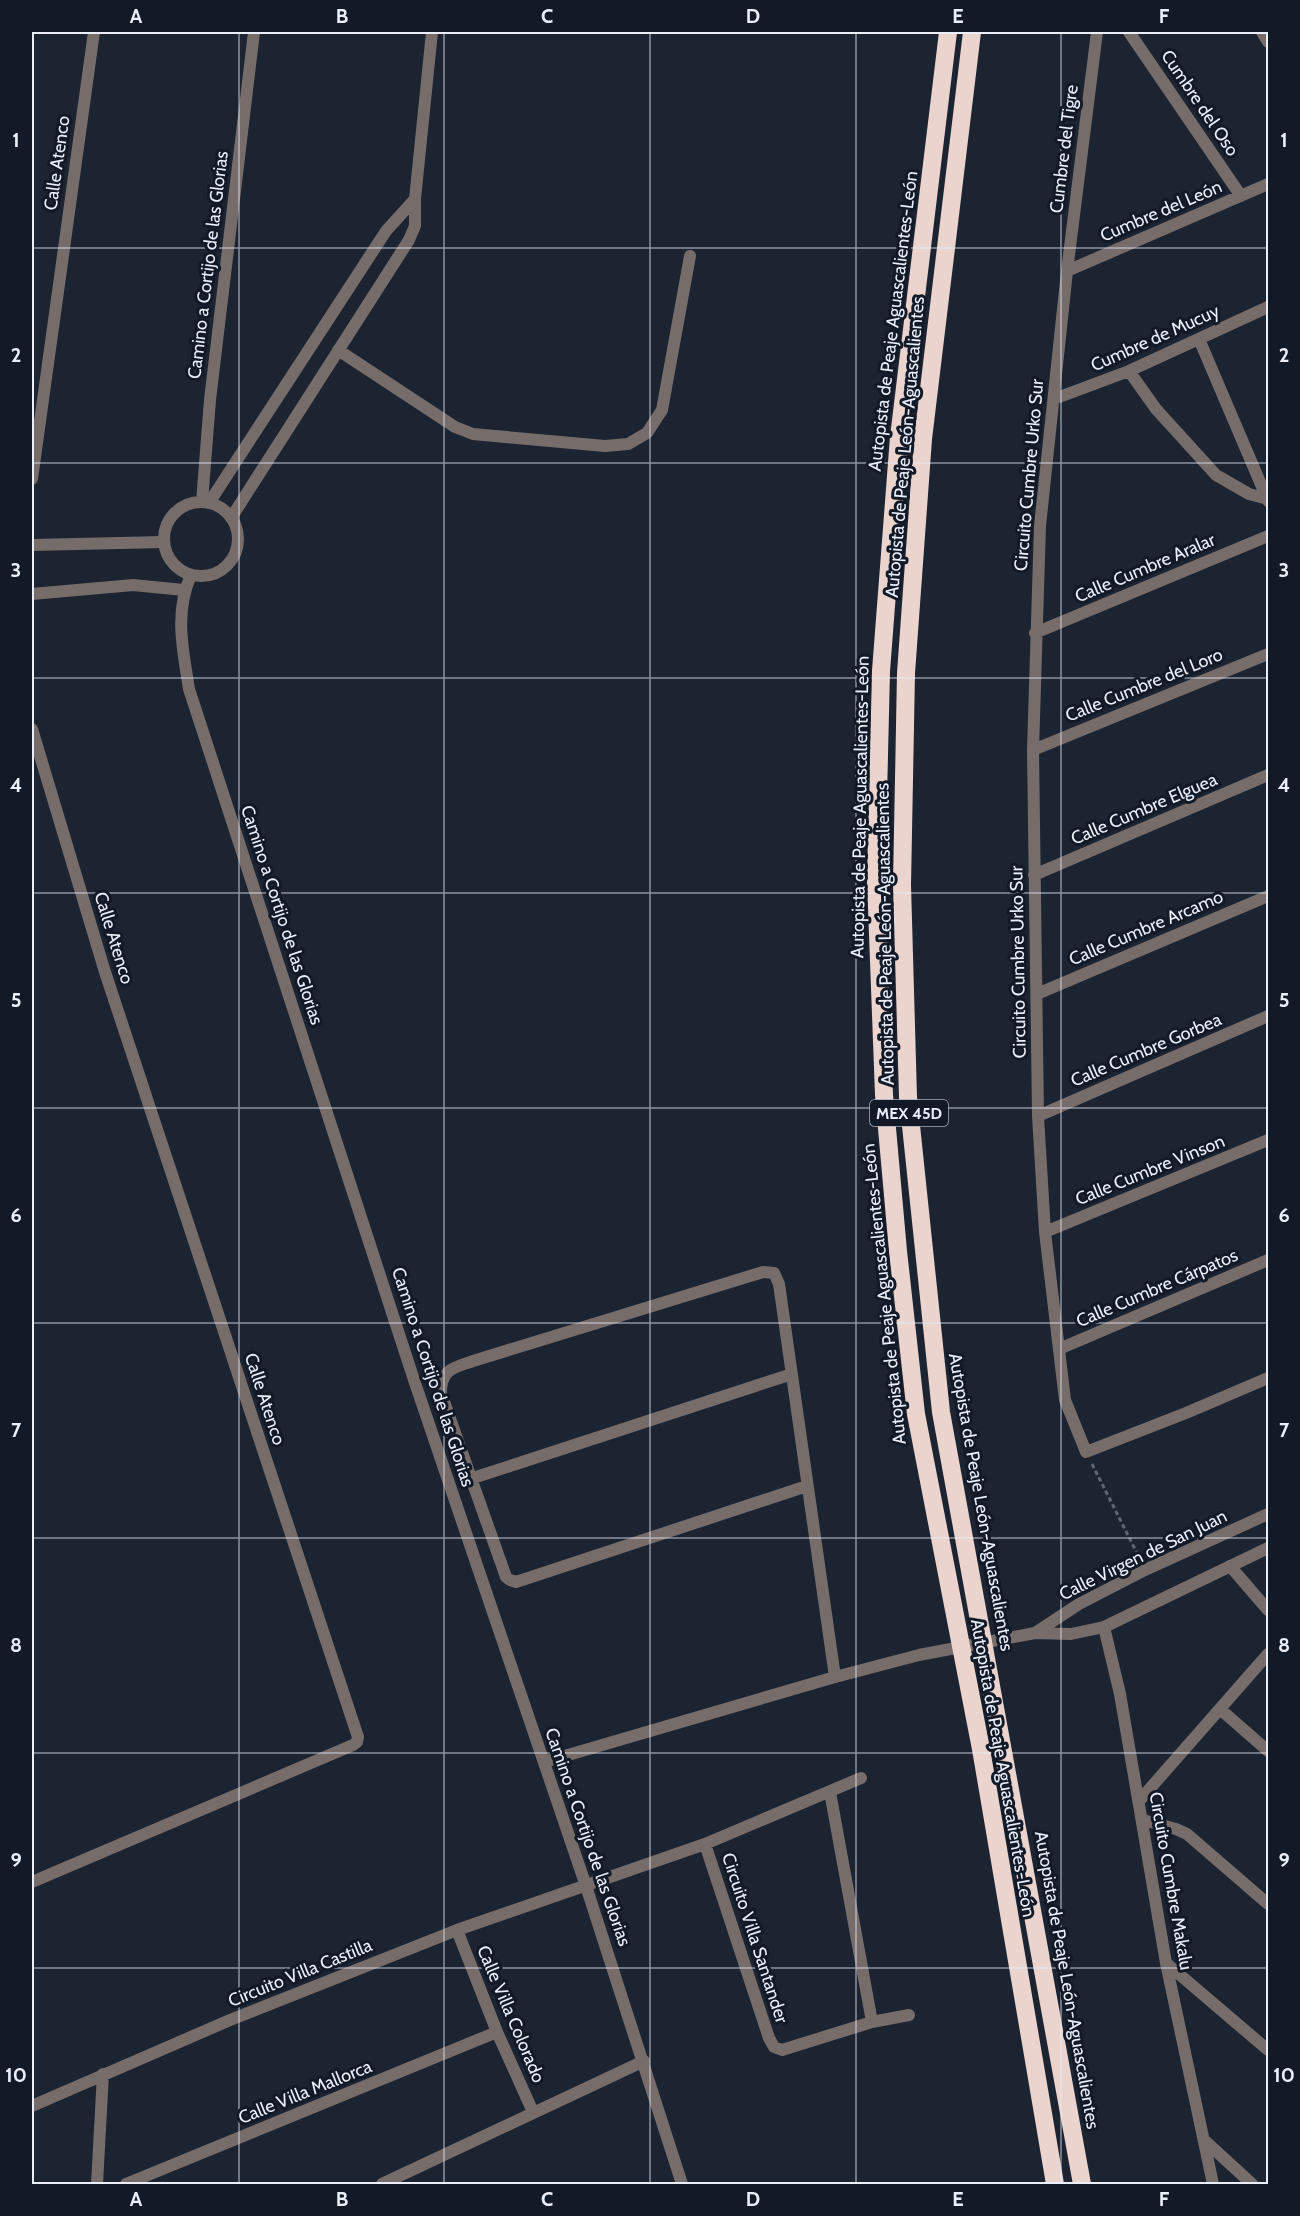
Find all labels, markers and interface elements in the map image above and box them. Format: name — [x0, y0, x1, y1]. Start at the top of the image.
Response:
text: A — [130, 4, 143, 28]
text: B — [336, 4, 348, 28]
text: C — [541, 4, 553, 28]
text: D — [746, 4, 760, 28]
text: E — [952, 4, 964, 28]
text: F — [1159, 4, 1170, 28]
street label: Cumbre del Oso — [1156, 46, 1244, 160]
street label: Cumbre del Tigre — [1045, 84, 1083, 214]
street label: Calle Atenco — [39, 114, 75, 212]
text: 1 — [12, 128, 20, 152]
text: 1 — [1280, 128, 1288, 152]
street label: Camino a Cortijo de las Glorias — [183, 150, 233, 380]
street label: Autopista de Peaje Aguascalientes-León — [864, 170, 922, 472]
street label: Cumbre del León — [1097, 175, 1225, 247]
street label: Autopista de Peaje León-Aguascalientes — [881, 295, 929, 599]
street label: Cumbre de Mucuy — [1087, 300, 1223, 376]
text: 2 — [11, 343, 21, 367]
text: 2 — [1279, 343, 1289, 367]
street label: Circuito Cumbre Urko Sur — [1010, 378, 1048, 572]
street label: Calle Cumbre Aralar — [1072, 528, 1219, 607]
text: 3 — [11, 558, 21, 582]
text: 3 — [1279, 558, 1289, 582]
street label: Calle Cumbre del Loro — [1062, 643, 1226, 727]
street label: Autopista de Peaje Aguascalientes-León — [846, 656, 874, 958]
street label: Calle Cumbre Elguea — [1068, 768, 1221, 850]
text: 4 — [10, 773, 22, 797]
text: 4 — [1278, 773, 1290, 797]
street label: Autopista de Peaje León-Aguascalientes — [871, 783, 899, 1085]
street label: Camino a Cortijo de las Glorias — [236, 803, 328, 1027]
street label: Circuito Cumbre Urko Sur — [1005, 865, 1031, 1058]
street label: Calle Cumbre Arcamo — [1066, 886, 1226, 970]
street label: Calle Atenco — [90, 889, 138, 987]
text: 5 — [11, 988, 21, 1012]
text: 5 — [1279, 988, 1289, 1012]
street label: Calle Cumbre Gorbea — [1067, 1008, 1225, 1092]
road number: MEX 45D — [870, 1100, 948, 1126]
street label: Calle Cumbre Vinson — [1072, 1130, 1228, 1210]
street label: Autopista de Peaje Aguascalientes-León — [857, 1143, 911, 1445]
text: 6 — [10, 1203, 22, 1227]
text: 6 — [1278, 1203, 1290, 1227]
street label: Calle Cumbre Cárpatos — [1073, 1244, 1241, 1332]
street label: Camino a Cortijo de las Glorias — [387, 1265, 479, 1489]
street label: Calle Atenco — [240, 1350, 290, 1448]
street label: Autopista de Peaje León-Aguascalientes — [944, 1351, 1018, 1653]
text: 7 — [11, 1418, 22, 1442]
text: 7 — [1279, 1418, 1290, 1442]
street label: Calle Virgen de San Juan — [1056, 1505, 1230, 1605]
street label: Autopista de Peaje Aguascalientes-León — [966, 1617, 1040, 1919]
text: 8 — [10, 1633, 22, 1657]
text: 8 — [1278, 1633, 1290, 1657]
street label: Camino a Cortijo de las Glorias — [540, 1725, 636, 1949]
street label: Circuito Cumbre Makalu — [1144, 1790, 1198, 1972]
street label: Autopista de Peaje León-Aguascalientes — [1030, 1829, 1104, 2131]
text: 9 — [10, 1848, 22, 1872]
text: 9 — [1278, 1848, 1290, 1872]
street label: Circuito Villa Santander — [717, 1850, 793, 2026]
street label: Circuito Villa Castilla — [225, 1934, 375, 2012]
street label: Calle Villa Colorado — [472, 1942, 550, 2086]
street label: Calle Villa Mallorca — [235, 2055, 375, 2129]
text: 10 — [5, 2063, 27, 2087]
text: 10 — [1273, 2063, 1295, 2087]
text: A — [130, 2187, 143, 2211]
text: B — [336, 2187, 348, 2211]
text: C — [541, 2187, 553, 2211]
text: D — [746, 2187, 760, 2211]
text: E — [952, 2187, 964, 2211]
text: F — [1159, 2187, 1170, 2211]

